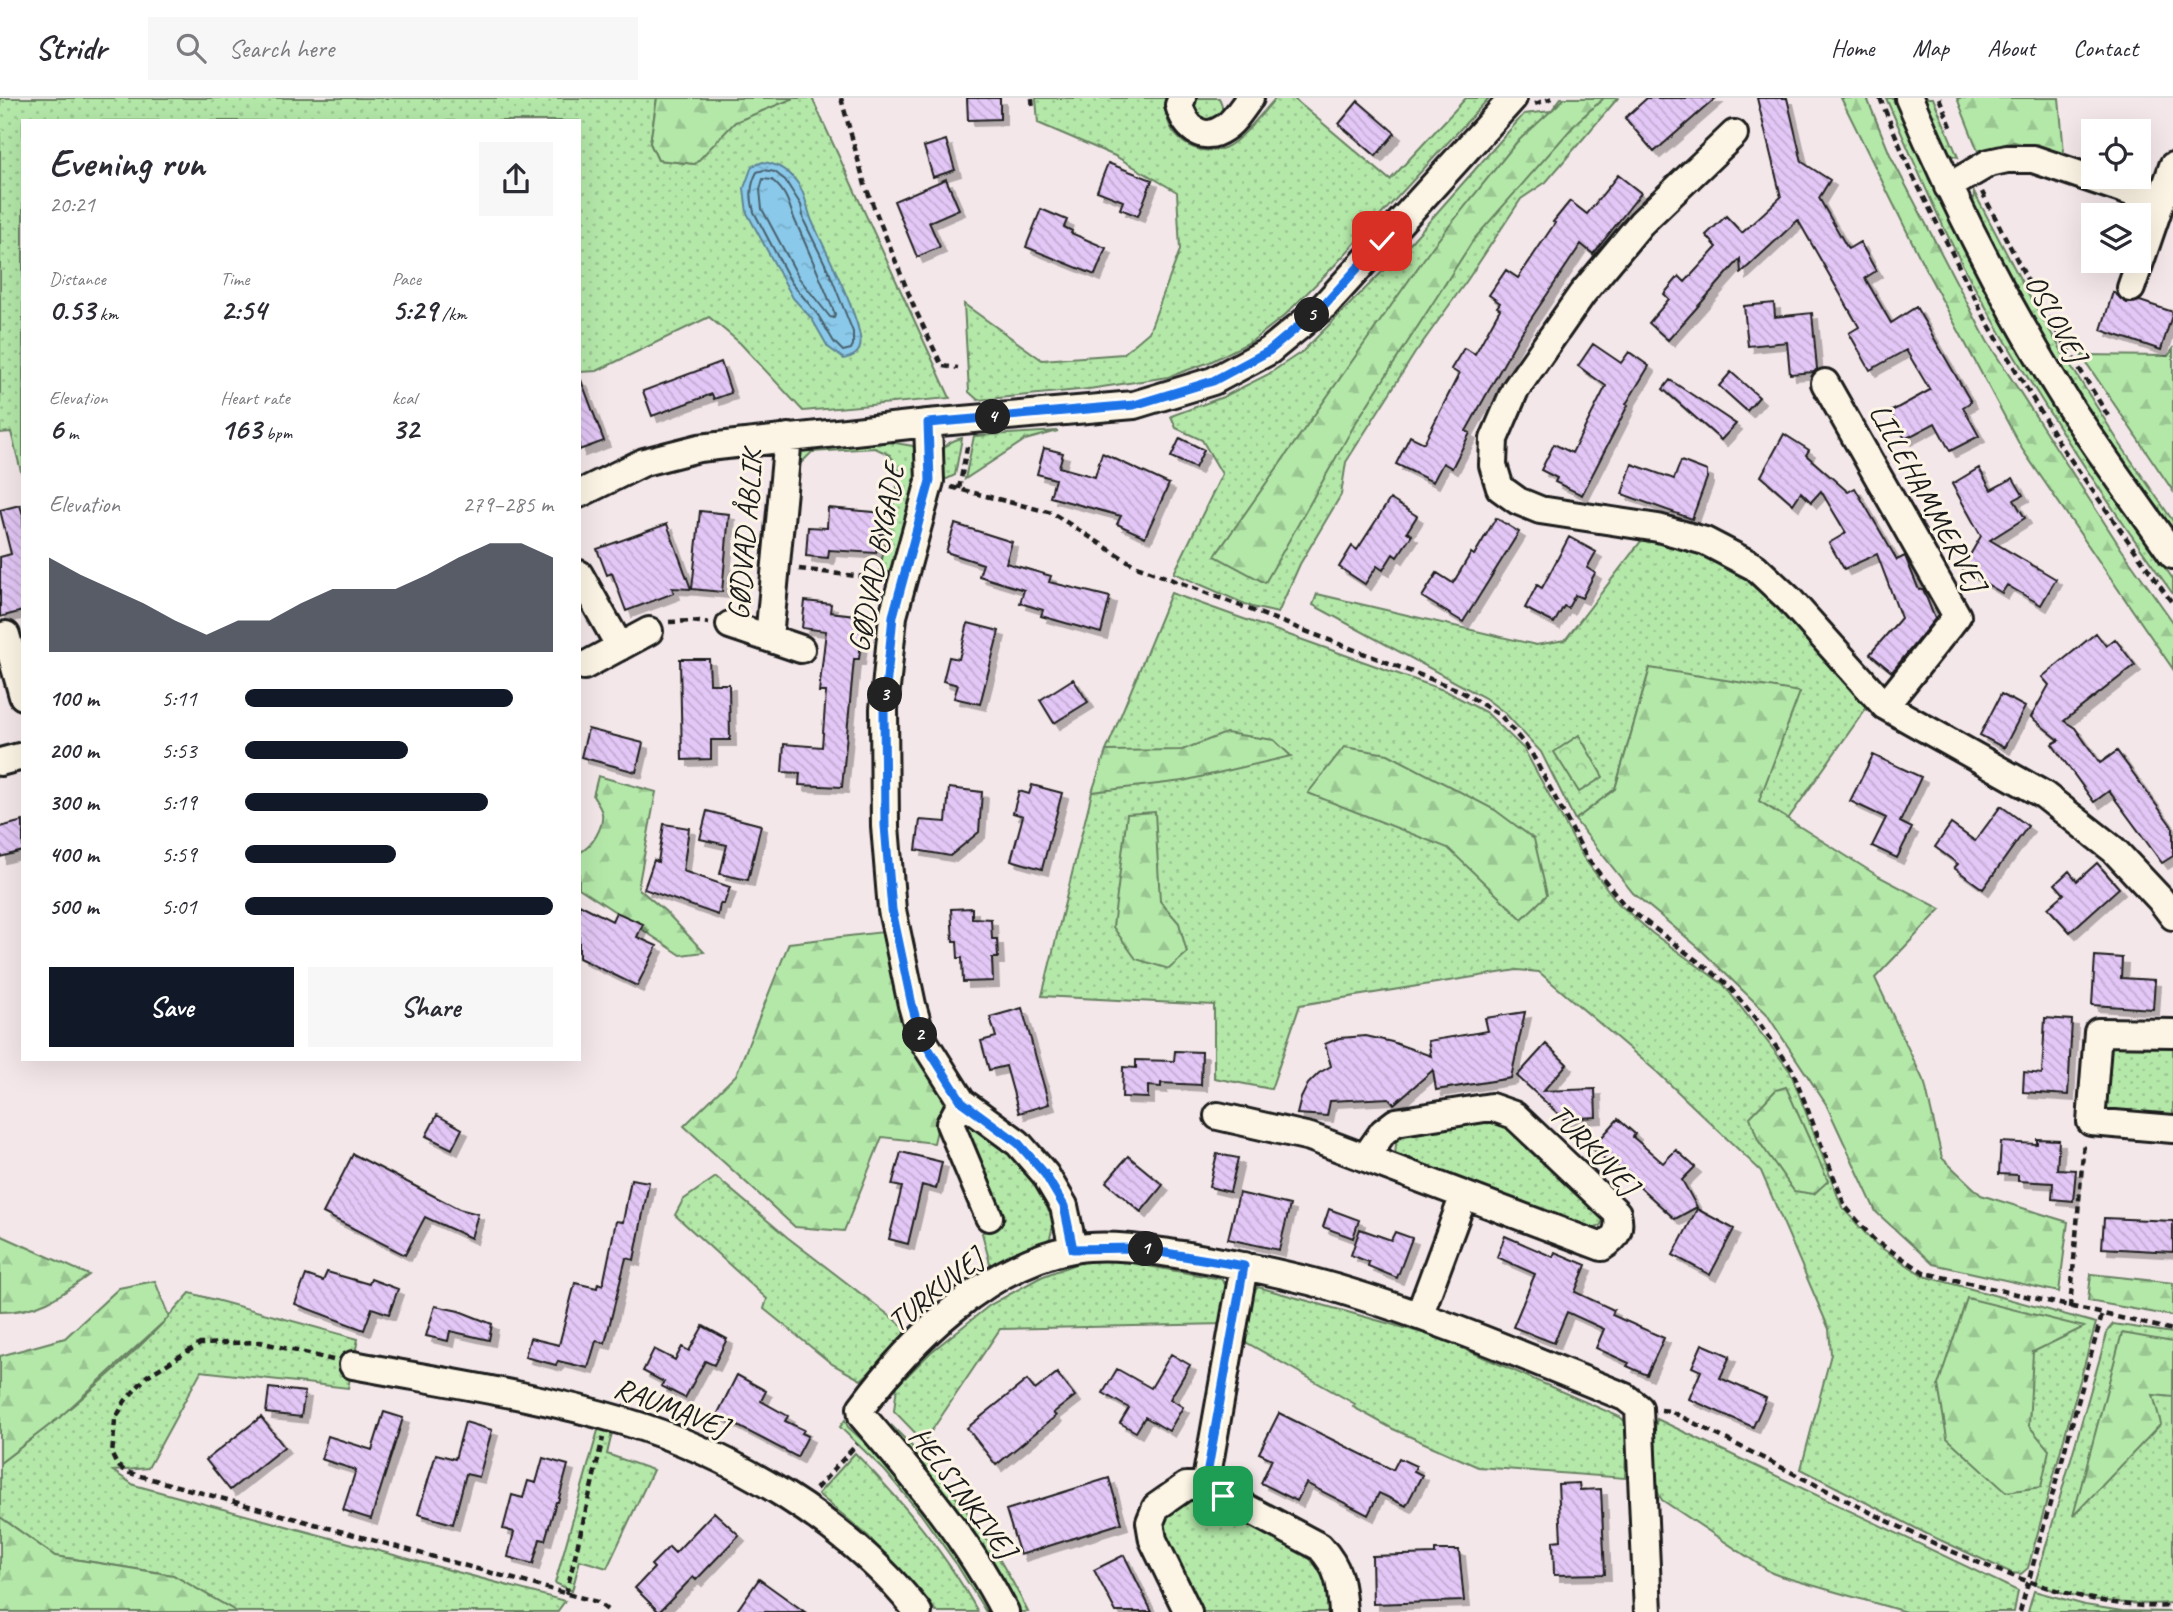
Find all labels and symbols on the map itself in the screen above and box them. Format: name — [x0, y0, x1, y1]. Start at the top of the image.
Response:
pin — [1352, 211, 1412, 271]
street label: OSLOVEJ — [2016, 267, 2098, 373]
pin: 5 — [1294, 298, 1330, 332]
street label: LILLEHAMMERVEJ — [1861, 397, 1998, 602]
pin: 4 — [976, 400, 1010, 434]
street label: GØDVAD ÅBLIK — [719, 443, 772, 621]
street label: GØDVAD BYGADE — [839, 457, 914, 655]
pin: 3 — [868, 678, 903, 712]
pin: 2 — [902, 1018, 937, 1052]
street label: TURKUVEJ — [1541, 1095, 1649, 1205]
pin: 1 — [1128, 1232, 1164, 1266]
street label: TURKUVEJ — [879, 1238, 994, 1340]
street label: RAUMAVEJ — [609, 1368, 737, 1448]
street label: HELSINKIVEJ — [901, 1419, 1028, 1569]
pin — [1193, 1466, 1253, 1526]

